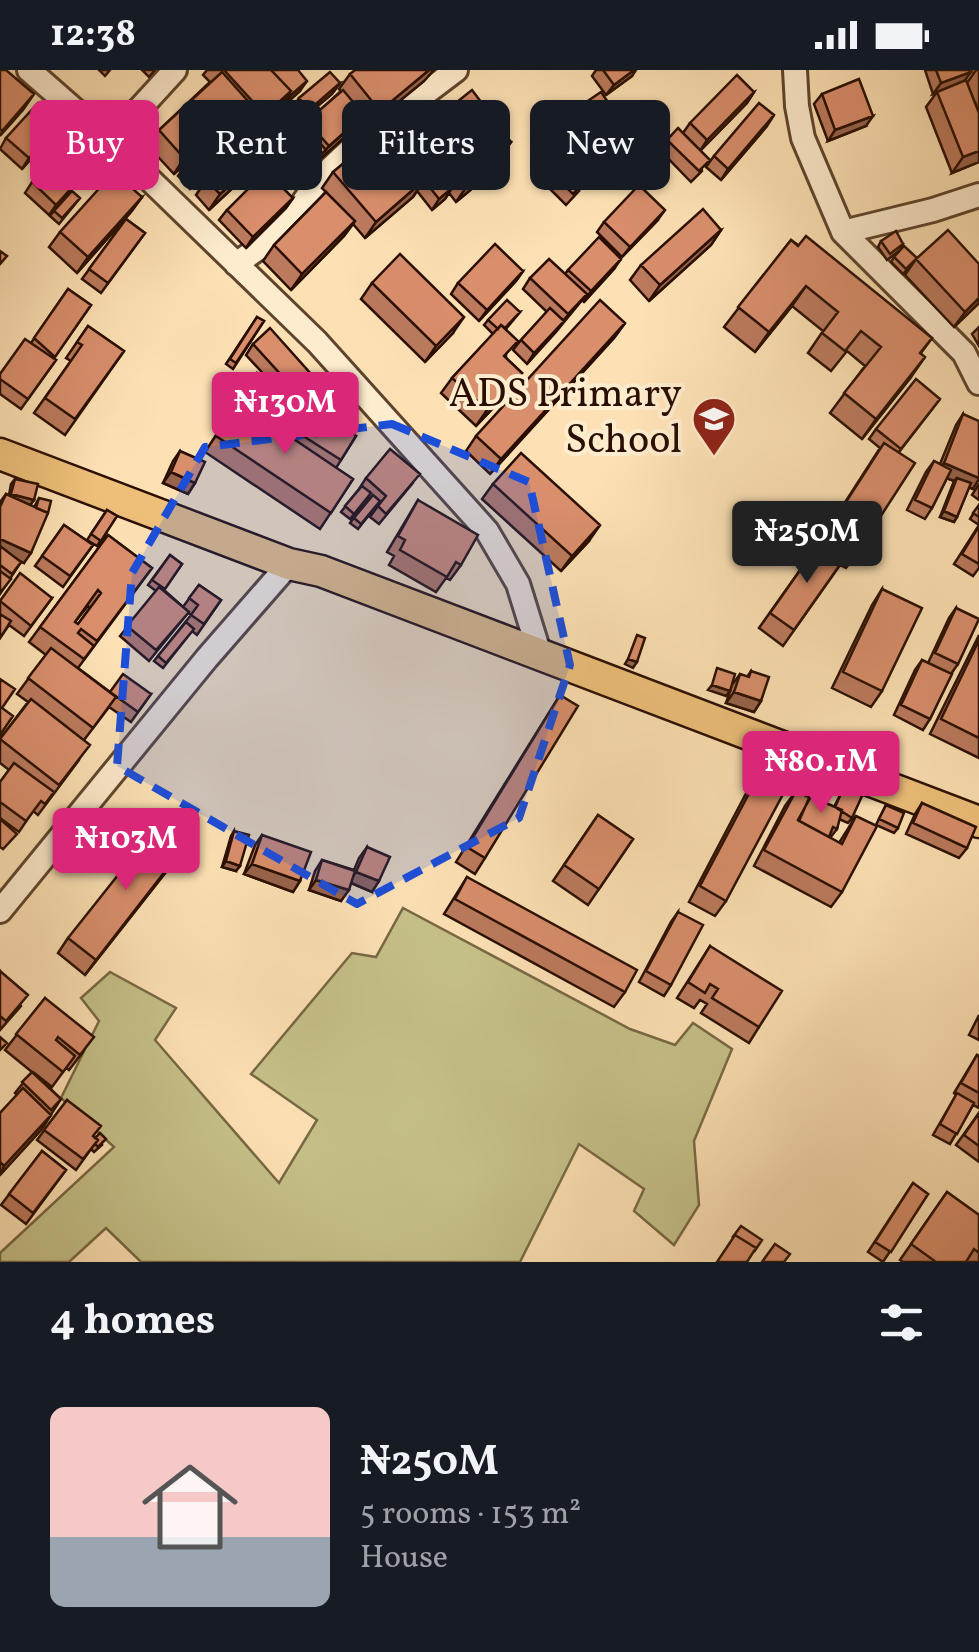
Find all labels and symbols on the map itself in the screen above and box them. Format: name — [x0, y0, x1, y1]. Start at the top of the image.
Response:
place label: ADS Primary School — [449, 368, 682, 470]
pin: ₦130M — [215, 372, 355, 457]
school or university icon: ADS Primary School — [691, 396, 737, 457]
pin: ₦250M — [737, 501, 877, 586]
pin: ₦80.1M — [740, 731, 902, 816]
pin: ₦103M — [56, 808, 196, 893]

